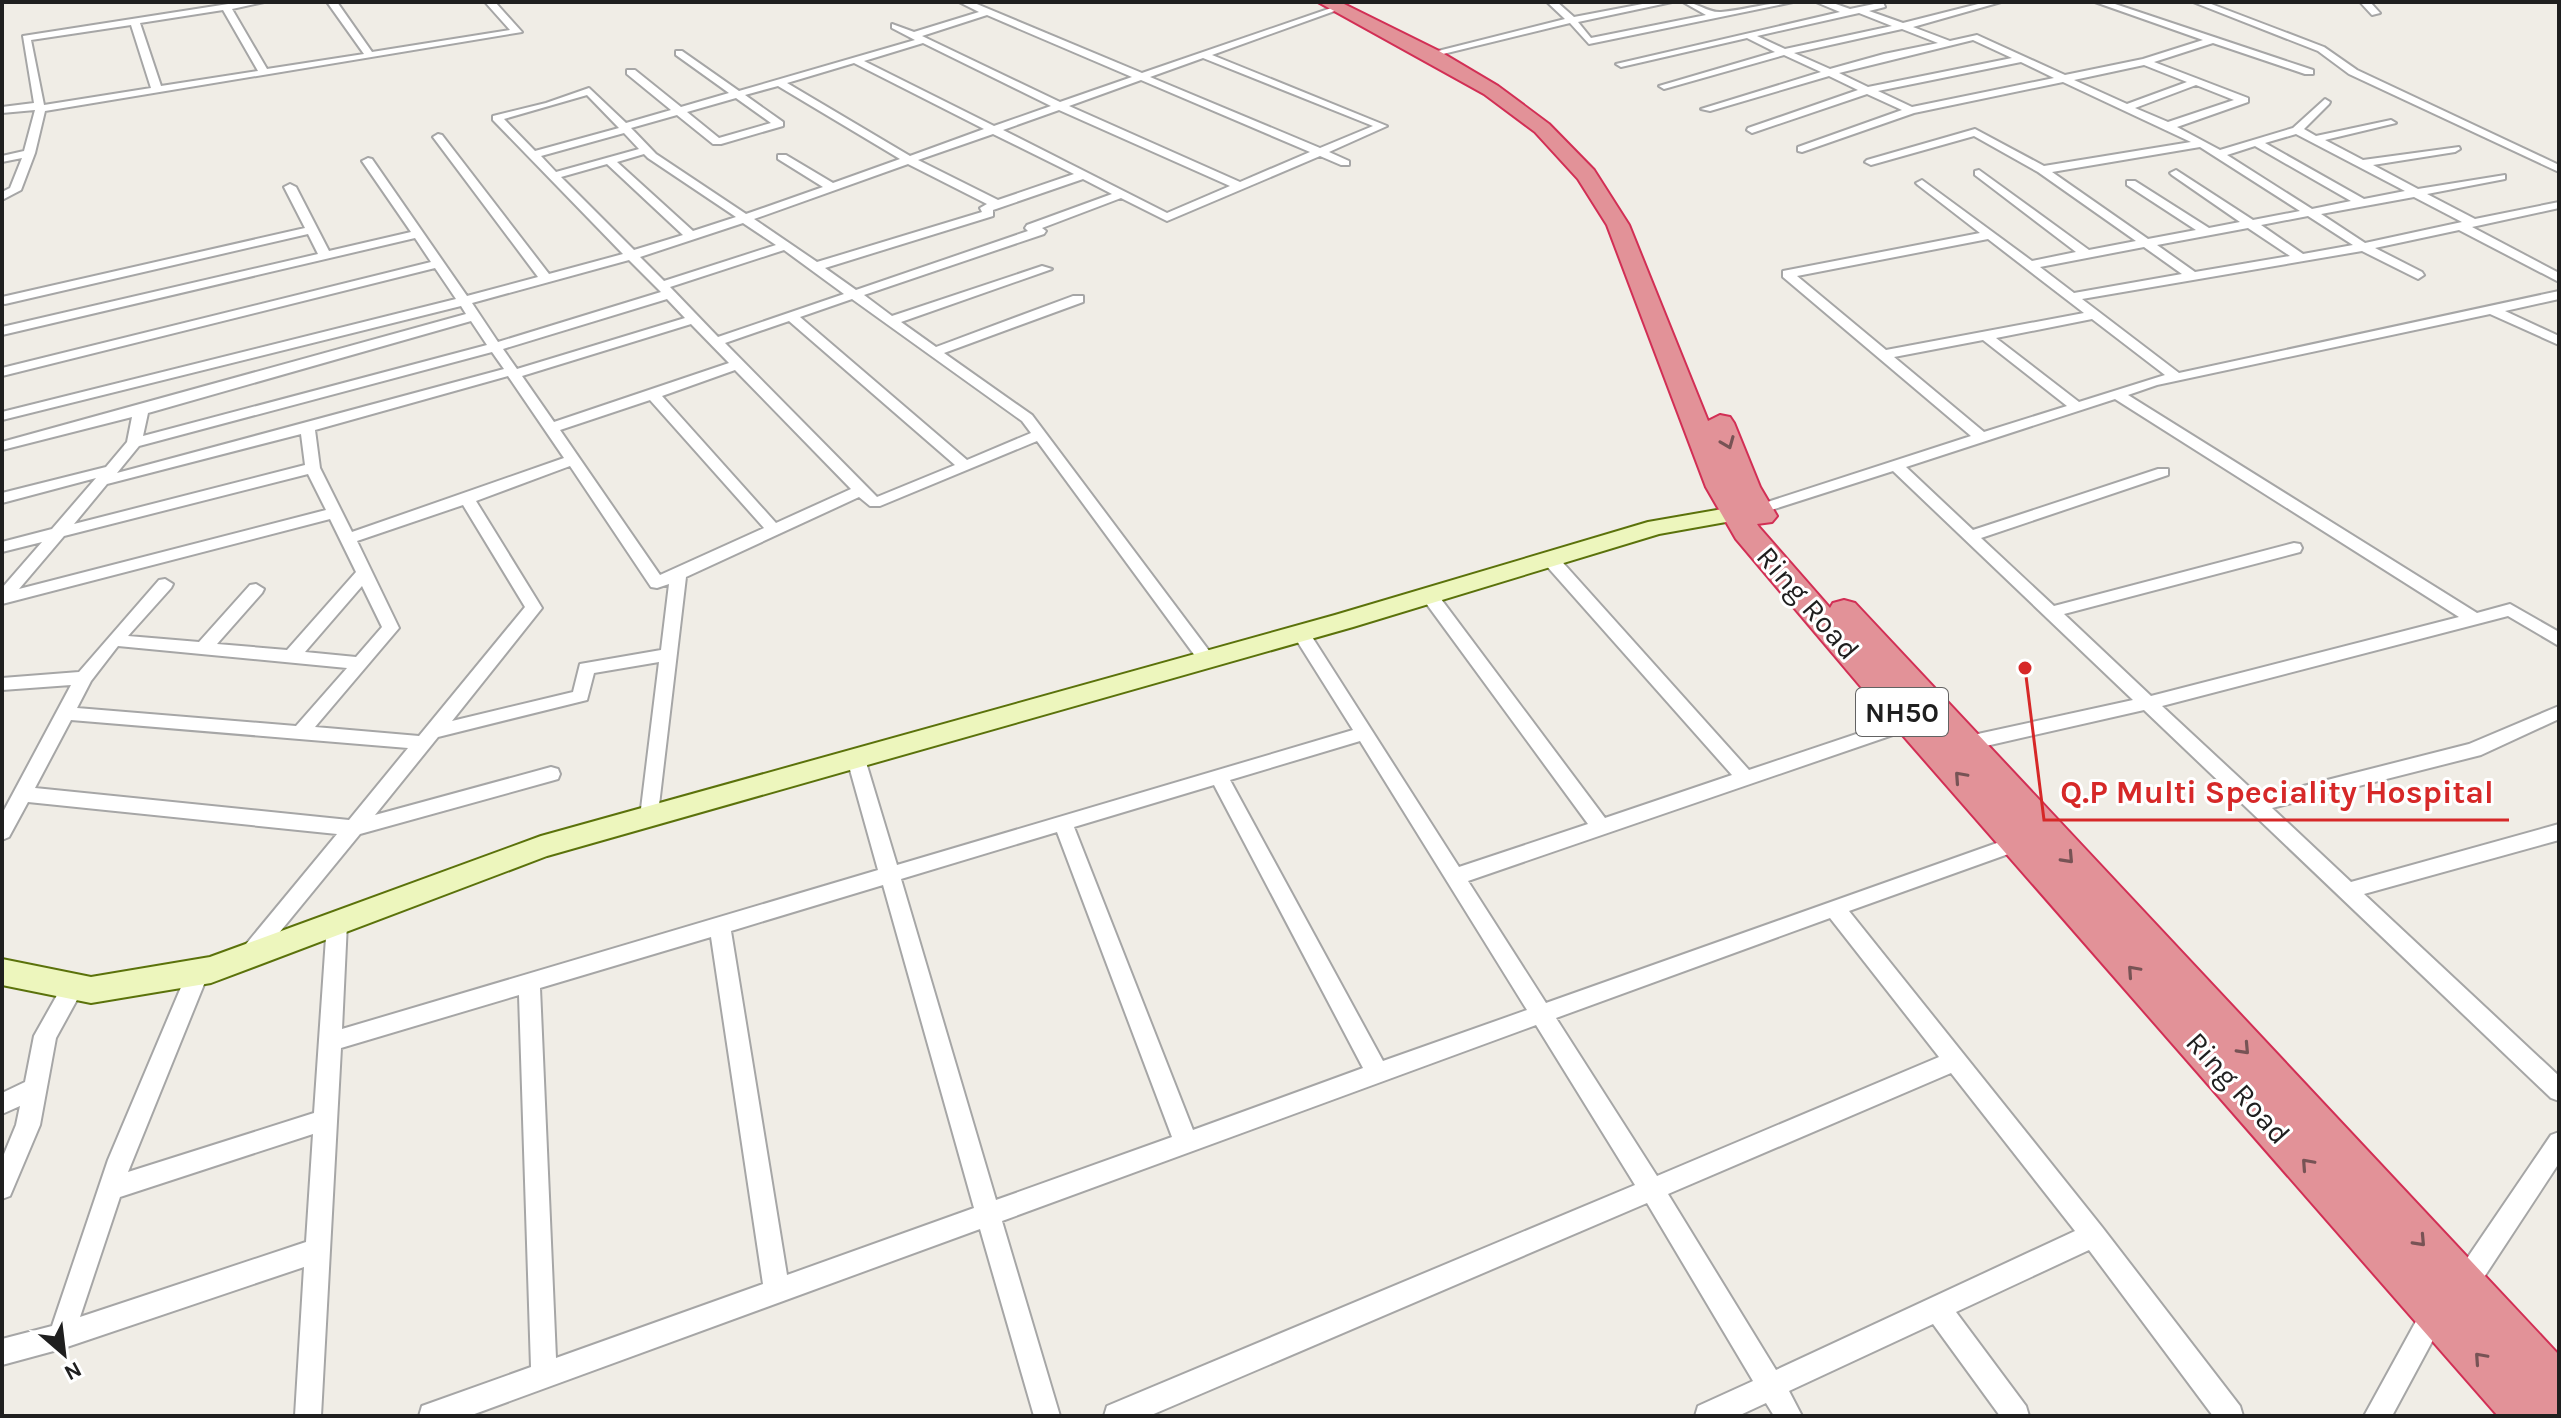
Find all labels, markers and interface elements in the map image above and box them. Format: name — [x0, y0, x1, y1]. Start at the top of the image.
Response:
one-way arrow — [1718, 435, 1735, 449]
street label: Ring Road — [1749, 539, 1867, 667]
road number: NH50 — [1856, 688, 1948, 736]
callout: Q.P Multi Speciality Hospital — [2044, 764, 2509, 820]
one-way arrow — [1954, 772, 1969, 786]
text: Q.P Multi Speciality Hospital — [2060, 774, 2494, 811]
one-way arrow — [2059, 848, 2073, 863]
one-way arrow — [2128, 965, 2143, 980]
street label: Ring Road — [2178, 1024, 2298, 1152]
one-way arrow — [2235, 1040, 2250, 1054]
one-way arrow — [2302, 1159, 2316, 1174]
one-way arrow — [2410, 1231, 2424, 1246]
north arrow — [24, 1314, 104, 1394]
one-way arrow — [2475, 1352, 2490, 1367]
text: N — [60, 1356, 86, 1386]

